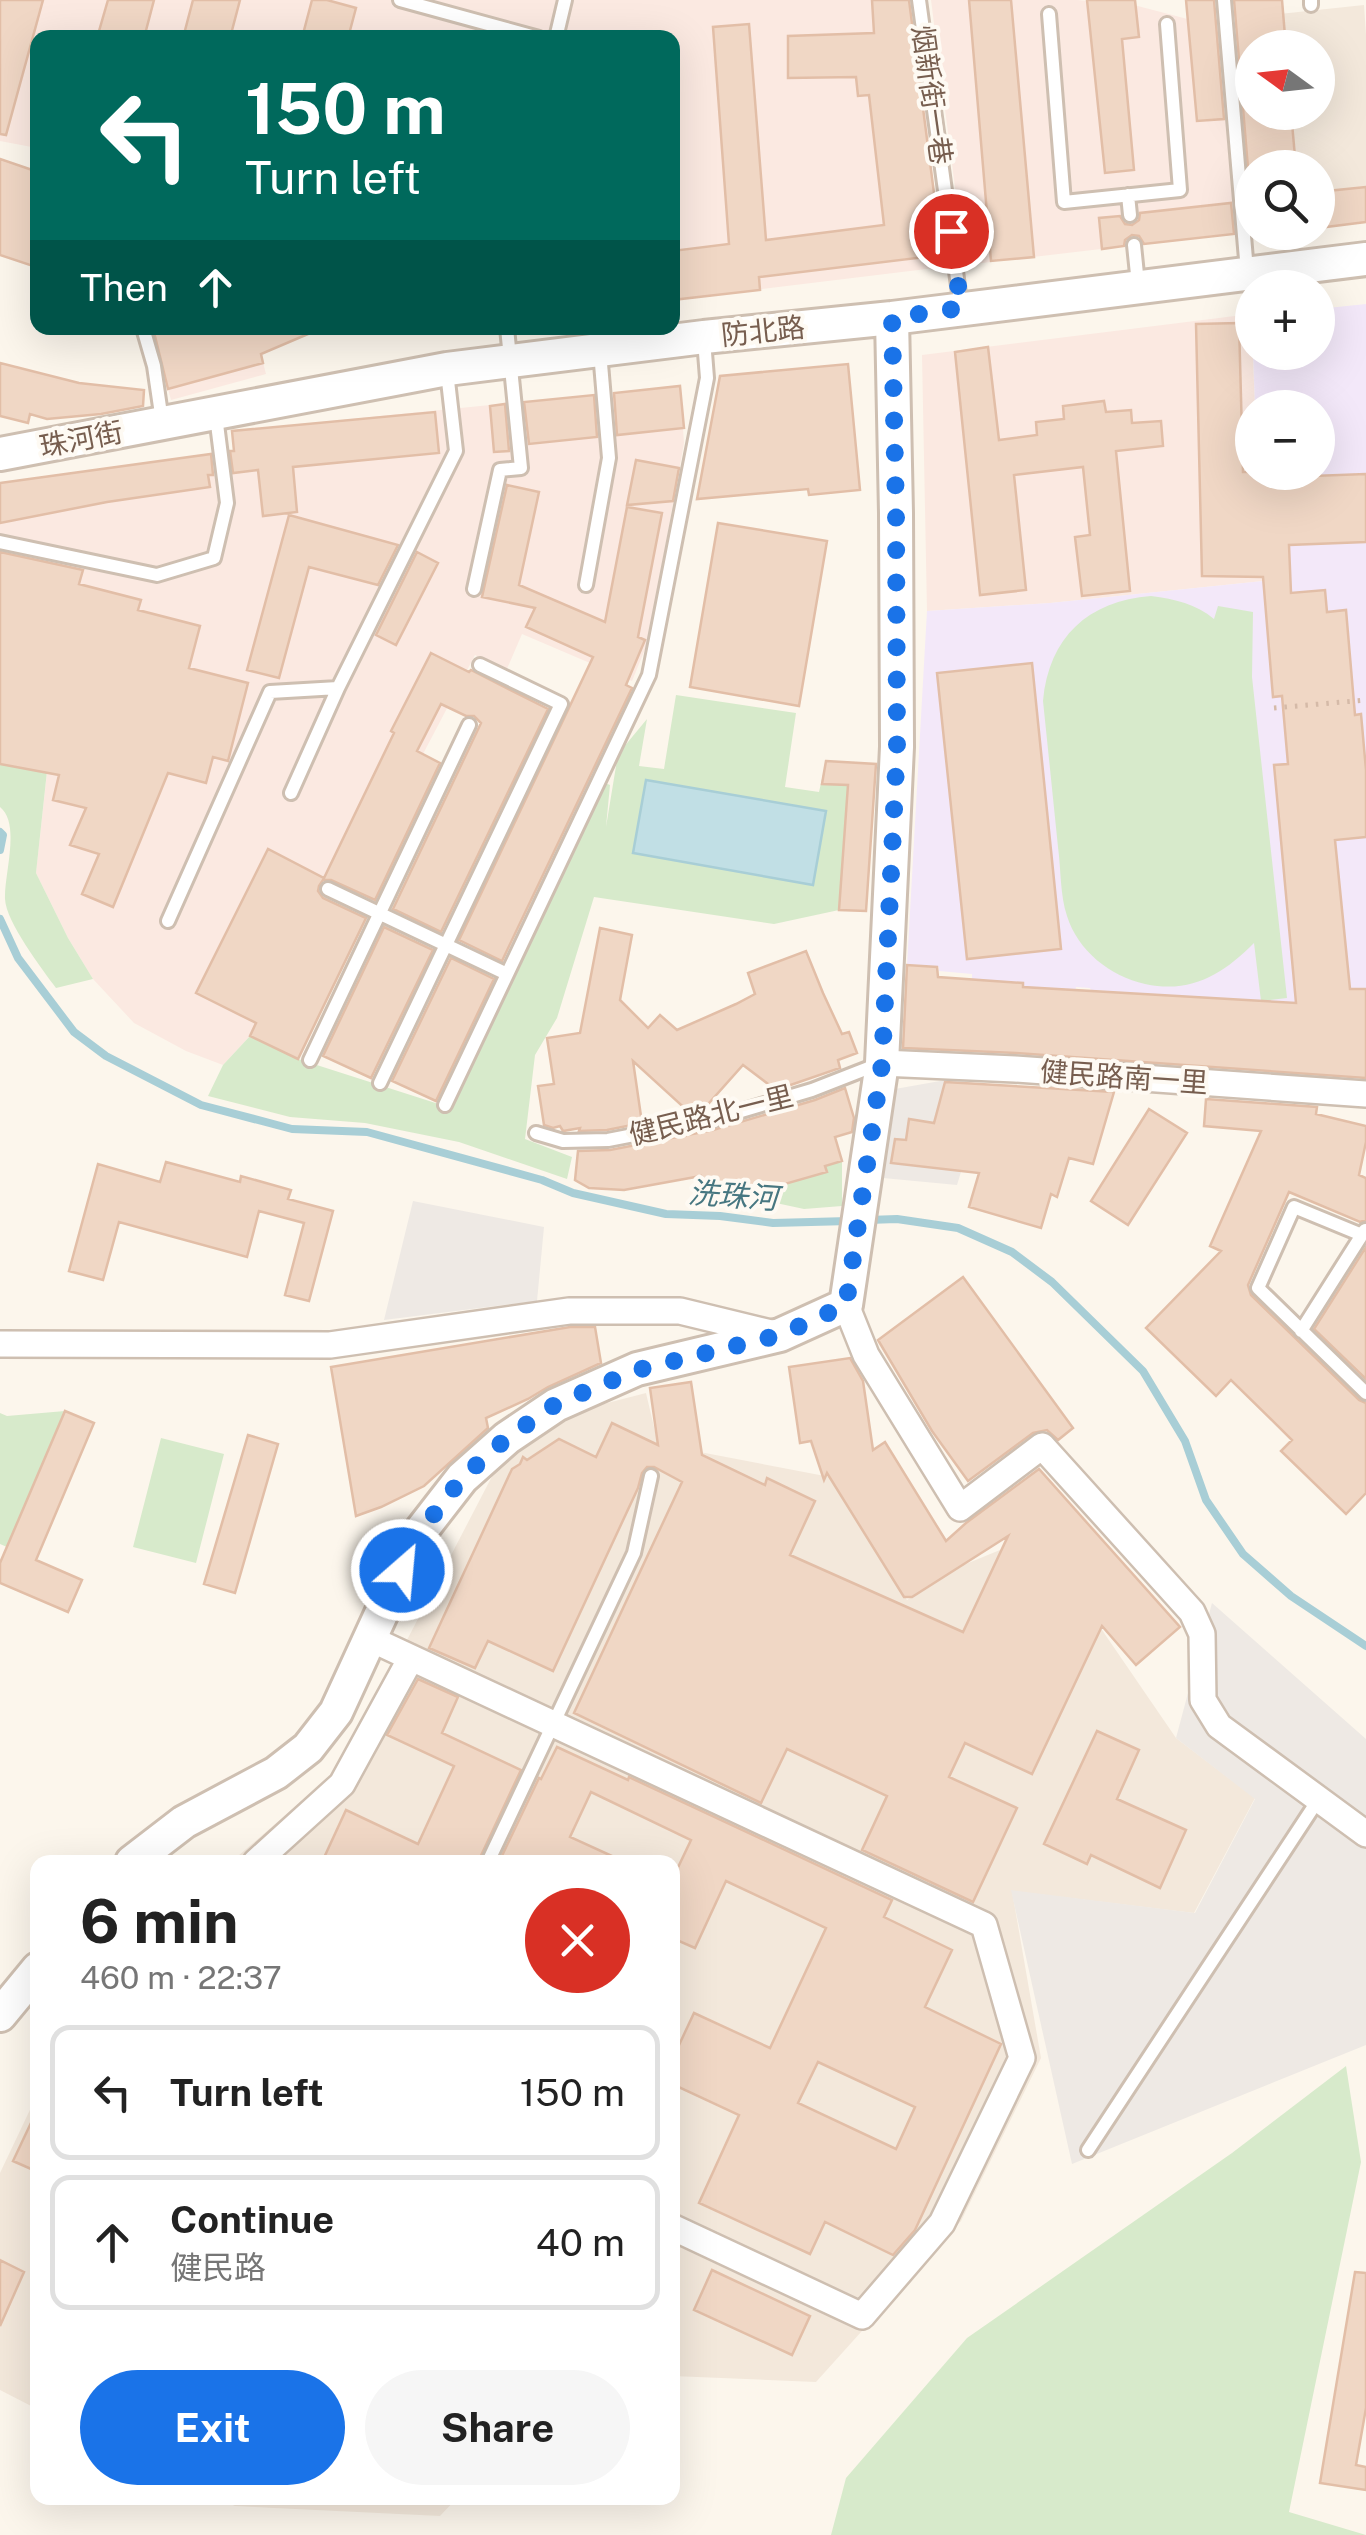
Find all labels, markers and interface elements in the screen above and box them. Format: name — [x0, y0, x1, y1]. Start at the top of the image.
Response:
street label: 烟新街一巷 — [906, 23, 959, 167]
north arrow — [1235, 30, 1335, 130]
map controls — [1235, 30, 1335, 490]
text: 150 m — [245, 67, 446, 150]
icon: left — [80, 70, 210, 200]
button: search — [1235, 150, 1335, 250]
text: Turn left — [245, 151, 421, 204]
pin — [909, 189, 994, 274]
icon: arrive — [924, 204, 979, 259]
icon: ahead — [188, 260, 243, 315]
text: Then — [80, 265, 168, 310]
button: + — [1235, 270, 1335, 370]
street label: 防北路 — [719, 310, 806, 351]
button: − — [1235, 390, 1335, 490]
street label: 珠河街 — [37, 414, 125, 463]
street label: 健民路南一里 — [1039, 1054, 1209, 1099]
street label: 健民路北一里 — [625, 1078, 796, 1151]
water label: 洗珠河 — [687, 1174, 784, 1216]
position arrow — [350, 1518, 454, 1622]
text: 6 min — [80, 1886, 239, 1957]
button: close — [525, 1888, 630, 1993]
text: 460 m · 22:37 — [80, 1959, 282, 1996]
icon: left — [85, 2065, 140, 2120]
text: Turn left — [170, 2070, 324, 2115]
text: 150 m — [520, 2070, 625, 2115]
text: Continue — [170, 2197, 334, 2242]
icon: ahead — [85, 2215, 140, 2270]
text: 40 m — [536, 2220, 625, 2265]
text: 健民路 — [170, 2249, 266, 2286]
button: Exit — [80, 2370, 345, 2485]
button: Share — [365, 2370, 630, 2485]

